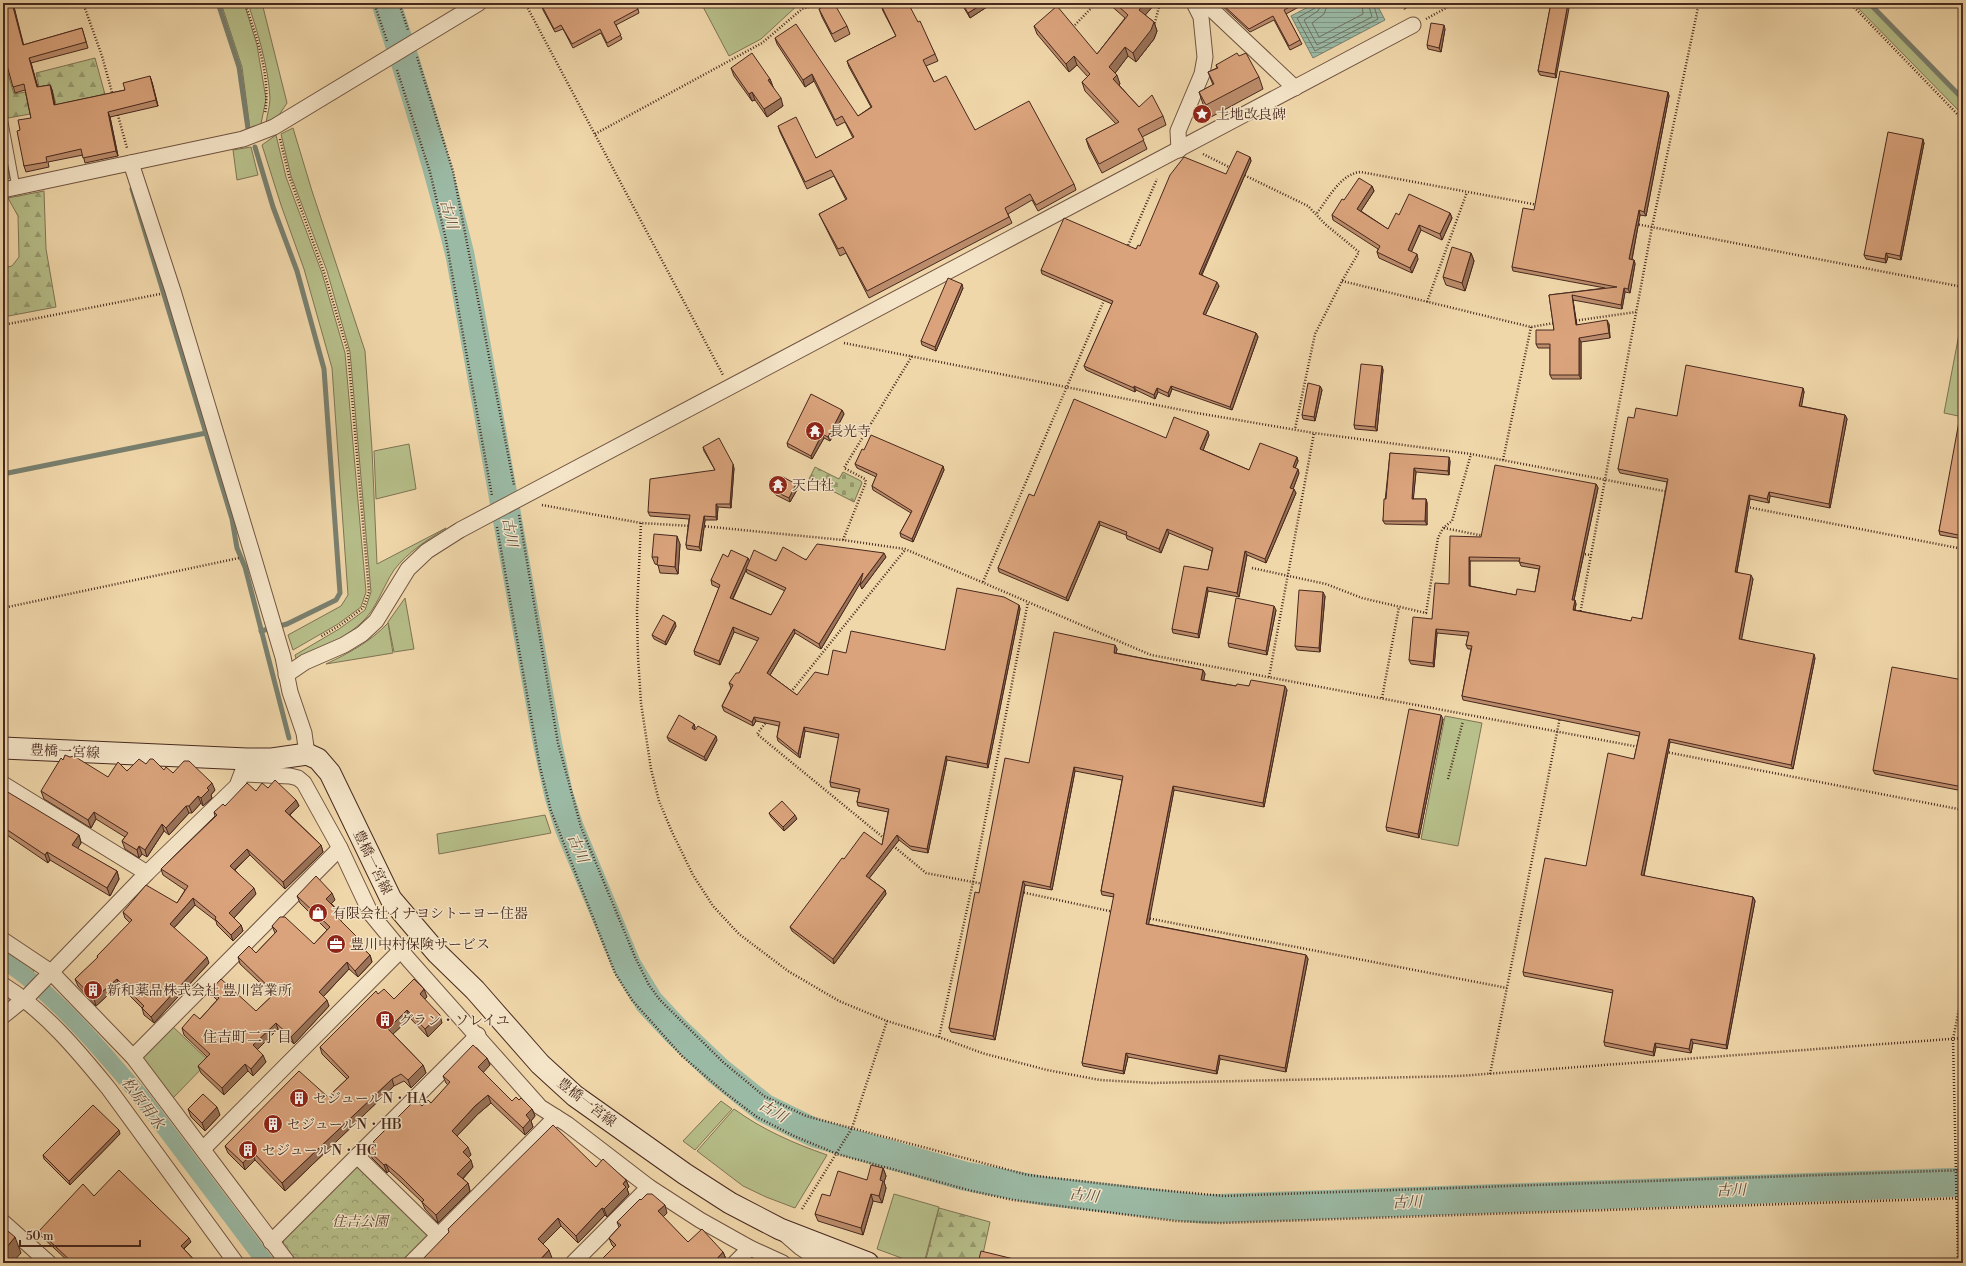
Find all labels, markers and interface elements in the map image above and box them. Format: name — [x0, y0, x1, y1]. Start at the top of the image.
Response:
place icon: 土地改良碑 — [1191, 103, 1213, 125]
place label: 土地改良碑 — [1216, 106, 1286, 124]
water label: 古川 — [435, 197, 462, 233]
temple icon: 長光寺 — [804, 420, 826, 442]
place label: 長光寺 — [829, 423, 871, 441]
temple icon: 天白社 — [767, 474, 789, 496]
place label: 天白社 — [792, 477, 834, 495]
water label: 古川 — [498, 516, 522, 550]
street label: 豊橋一宮線 — [30, 741, 100, 763]
street label: 豊橋一宮線 — [349, 827, 396, 898]
water label: 古川 — [563, 831, 593, 868]
shop icon: 有限会社イナヨシトーヨー住器 — [307, 902, 329, 924]
place label: 有限会社イナヨシトーヨー住器 — [332, 905, 528, 923]
office icon: 豊川中村保険サービス — [325, 933, 347, 955]
place label: 豊川中村保険サービス — [350, 936, 490, 954]
building icon: 新和薬品株式会社 豊川営業所 — [82, 979, 104, 1001]
place label: 新和薬品株式会社 豊川営業所 — [107, 982, 292, 1000]
building icon: グラン・ソレイユ — [374, 1009, 396, 1031]
place label: グラン・ソレイユ — [399, 1012, 510, 1030]
district label: 住吉町二丁目 — [202, 1028, 292, 1047]
water label: 松原用水 — [117, 1074, 169, 1135]
street label: 豊橋一宮線 — [553, 1074, 620, 1131]
building icon: セジュールN・HA — [288, 1087, 310, 1109]
place label: セジュールN・HA — [313, 1090, 428, 1108]
water label: 古川 — [755, 1096, 792, 1128]
building icon: セジュールN・HB — [262, 1113, 284, 1135]
place label: セジュールN・HB — [287, 1116, 402, 1134]
building icon: セジュールN・HC — [237, 1139, 259, 1161]
place label: セジュールN・HC — [262, 1142, 377, 1160]
water label: 古川 — [1716, 1180, 1748, 1201]
water label: 古川 — [1068, 1184, 1102, 1207]
water label: 古川 — [1392, 1192, 1424, 1213]
park label: 住吉公園 — [332, 1213, 390, 1231]
scale bar — [20, 1222, 140, 1248]
text: 50 m — [26, 1229, 54, 1244]

